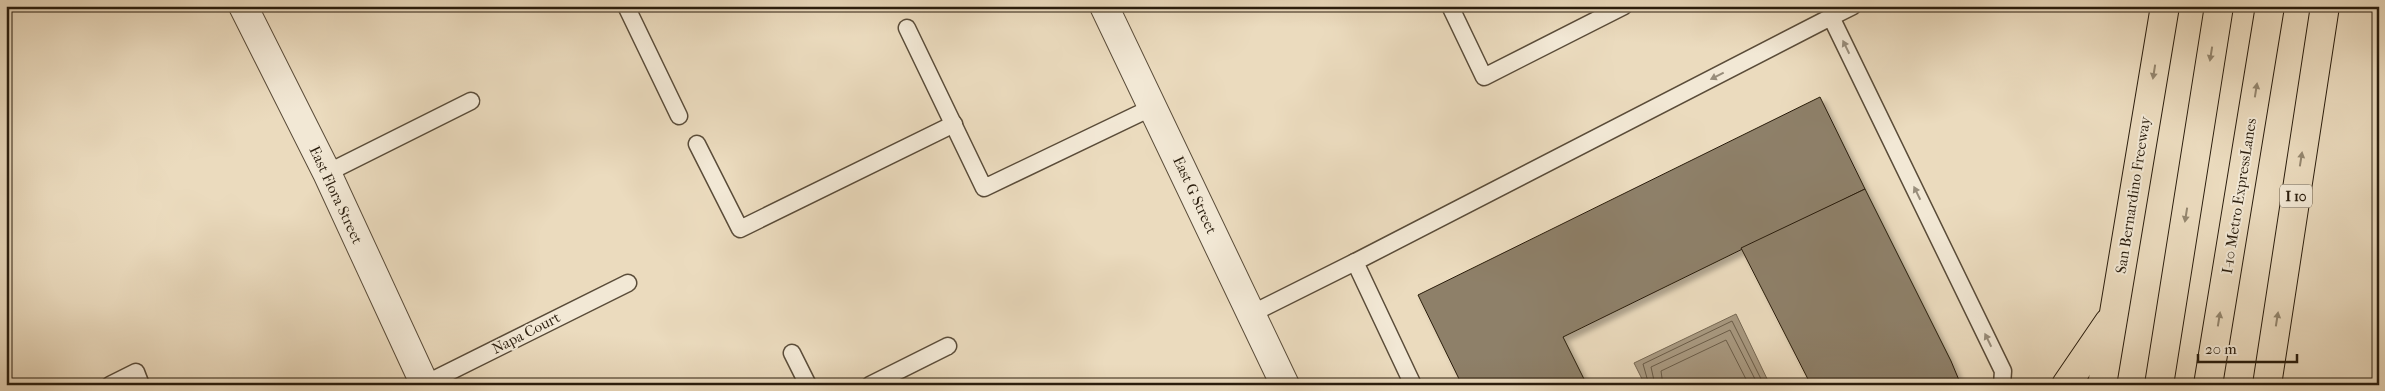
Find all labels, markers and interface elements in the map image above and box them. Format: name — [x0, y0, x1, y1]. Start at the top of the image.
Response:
one-way arrow — [1842, 40, 1850, 54]
one-way arrow — [2207, 47, 2215, 63]
one-way arrow — [2149, 64, 2157, 80]
one-way arrow — [1710, 72, 1724, 80]
one-way arrow — [2253, 81, 2261, 97]
street label: San Bernardino Freeway — [2112, 114, 2154, 275]
street label: I-10 Metro ExpressLanes — [2218, 116, 2260, 275]
street label: East Flora Street — [305, 143, 367, 247]
one-way arrow — [2298, 150, 2306, 166]
street label: East G Street — [1169, 153, 1221, 237]
road number: I 10 — [2280, 185, 2312, 208]
one-way arrow — [1913, 186, 1921, 200]
one-way arrow — [2181, 207, 2189, 223]
street label: Napa Court — [489, 308, 564, 358]
one-way arrow — [2215, 311, 2223, 327]
one-way arrow — [2273, 311, 2281, 327]
scale bar — [2198, 331, 2296, 363]
one-way arrow — [1984, 332, 1992, 347]
text: 20 m — [2205, 340, 2237, 358]

